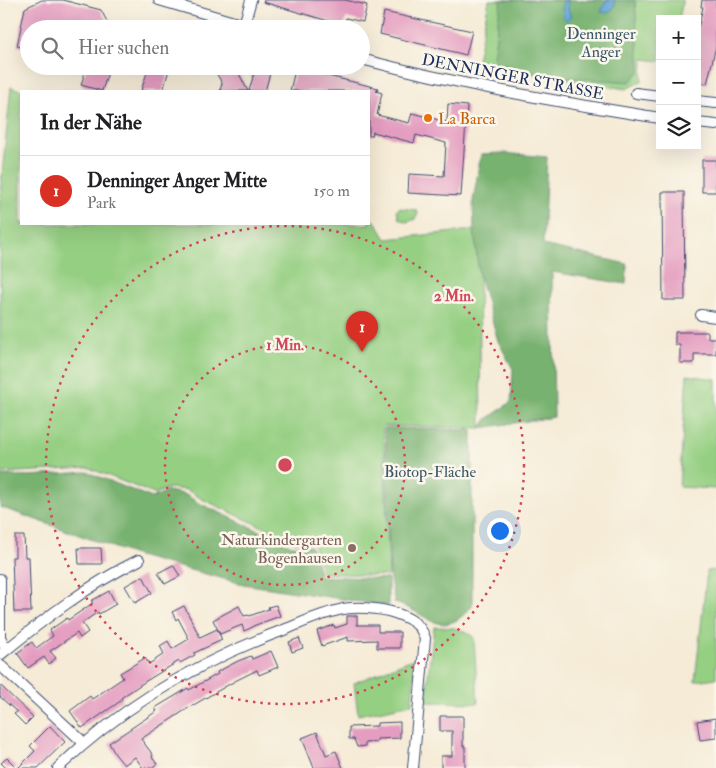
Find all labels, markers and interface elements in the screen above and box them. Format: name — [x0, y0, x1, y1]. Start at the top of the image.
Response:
map controls — [656, 15, 701, 150]
button: + — [656, 15, 701, 60]
search box — [20, 20, 370, 75]
park label: Denninger Anger — [566, 24, 636, 62]
icon: search — [38, 34, 66, 62]
text: Hier suchen — [78, 36, 169, 60]
street label: DENNINGER STRASSE — [420, 50, 606, 104]
button: − — [656, 60, 701, 105]
button: layers — [656, 105, 701, 150]
text: In der Nähe — [40, 109, 142, 136]
place label: La Barca — [438, 109, 496, 129]
marker: La Barca — [422, 112, 434, 124]
text: Denninger Anger Mitte — [87, 169, 267, 193]
text: 1 — [53, 181, 59, 201]
text: 150 m — [313, 181, 350, 201]
text: Park — [87, 193, 116, 213]
text: 2 Min. — [434, 287, 474, 306]
pin: 1 — [346, 311, 378, 352]
text: 1 Min. — [266, 336, 304, 355]
centre of rings — [276, 456, 294, 474]
park label: Biotop-Fläche — [384, 462, 476, 483]
your location — [487, 518, 513, 544]
place label: Naturkindergarten Bogenhausen — [221, 530, 342, 568]
marker: Naturkindergarten Bogenhausen — [346, 542, 358, 554]

